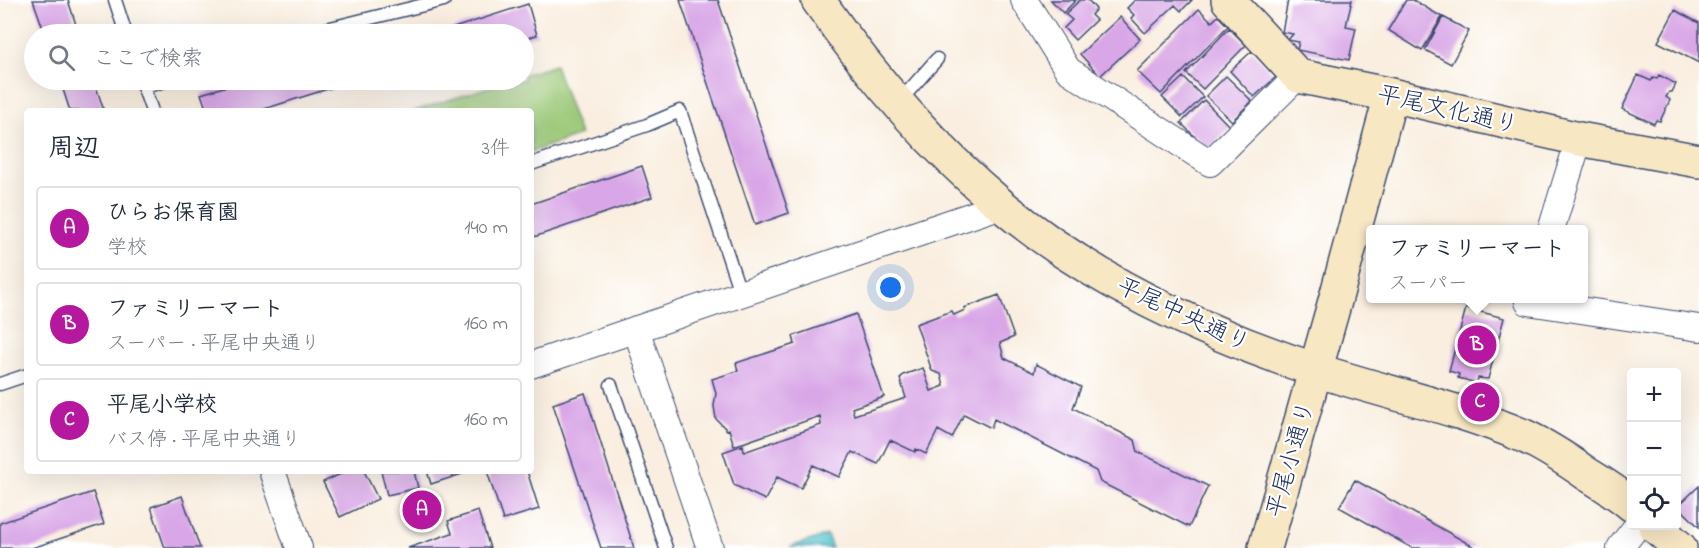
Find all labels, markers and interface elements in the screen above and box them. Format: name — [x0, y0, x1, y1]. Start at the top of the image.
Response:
search box — [24, 24, 534, 90]
icon: search — [45, 41, 78, 74]
text: ここで検索 — [93, 44, 203, 76]
street label: 平尾文化通り — [1373, 78, 1522, 145]
text: 周辺 — [48, 131, 100, 169]
text: 3件 — [482, 135, 510, 164]
text: ひらお保育園 — [107, 198, 239, 230]
text: A — [63, 214, 76, 243]
text: 140 m — [464, 214, 508, 243]
popup — [1366, 225, 1588, 303]
text: 学校 — [107, 234, 147, 263]
text: ファミリーマート — [1389, 234, 1565, 266]
street label: 平尾中央通り — [1110, 270, 1256, 363]
text: スーパー — [1389, 270, 1468, 299]
your location — [876, 273, 905, 302]
text: ファミリーマート — [107, 294, 284, 326]
text: B — [63, 310, 76, 339]
text: 160 m — [464, 310, 508, 339]
pin: B — [1458, 322, 1496, 368]
text: スーパー · 平尾中央通り — [107, 330, 320, 359]
map controls — [1627, 368, 1681, 530]
button: + — [1627, 368, 1681, 422]
pin: C — [1460, 380, 1500, 424]
text: 平尾小学校 — [107, 390, 217, 422]
street label: 平尾小通り — [1259, 397, 1326, 522]
text: C — [64, 406, 75, 435]
text: 160 m — [464, 406, 508, 435]
button: − — [1627, 422, 1681, 476]
text: バス停 · 平尾中央通り — [107, 426, 301, 455]
button: locate — [1627, 476, 1681, 530]
pin: A — [402, 488, 442, 532]

